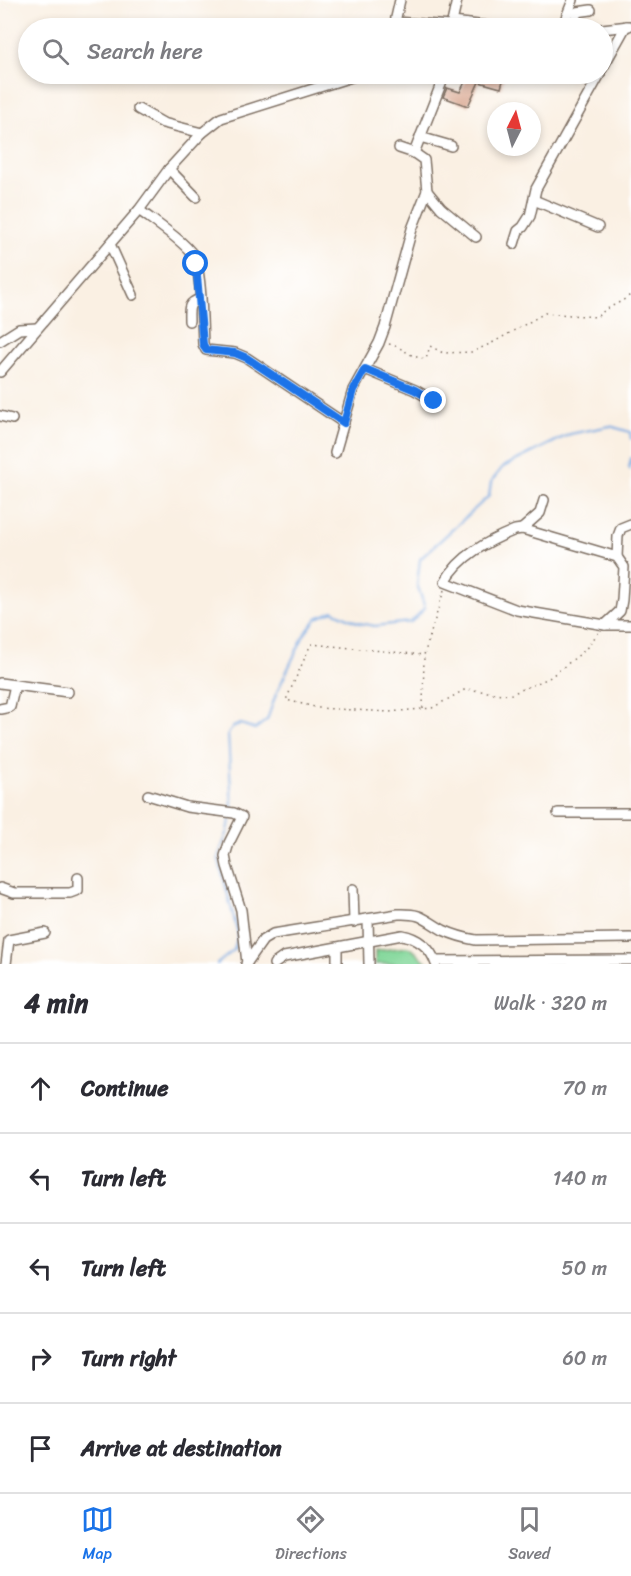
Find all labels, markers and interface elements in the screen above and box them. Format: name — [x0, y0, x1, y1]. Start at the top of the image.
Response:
search box — [18, 18, 613, 84]
text: Search here — [87, 32, 203, 71]
icon: search — [39, 35, 72, 68]
north arrow — [487, 102, 541, 156]
route start — [182, 250, 208, 276]
route end — [420, 387, 446, 413]
text: 4 min — [24, 980, 88, 1026]
text: Walk · 320 m — [494, 986, 607, 1021]
text: Continue — [81, 1069, 169, 1108]
text: 70 m — [562, 1071, 607, 1106]
icon: ahead — [24, 1072, 57, 1105]
text: Turn left — [81, 1159, 166, 1198]
text: 140 m — [553, 1161, 607, 1196]
icon: left — [24, 1162, 57, 1195]
text: Turn left — [81, 1249, 166, 1288]
text: 50 m — [562, 1251, 607, 1286]
icon: left — [24, 1252, 57, 1285]
text: Turn right — [81, 1339, 176, 1378]
text: 60 m — [562, 1341, 607, 1376]
icon: right — [24, 1342, 57, 1375]
text: Arrive at destination — [81, 1429, 282, 1468]
icon: arrive — [24, 1432, 57, 1465]
tab: Map — [81, 1503, 114, 1568]
tab: Directions — [275, 1503, 347, 1568]
tab: Saved — [508, 1503, 550, 1568]

